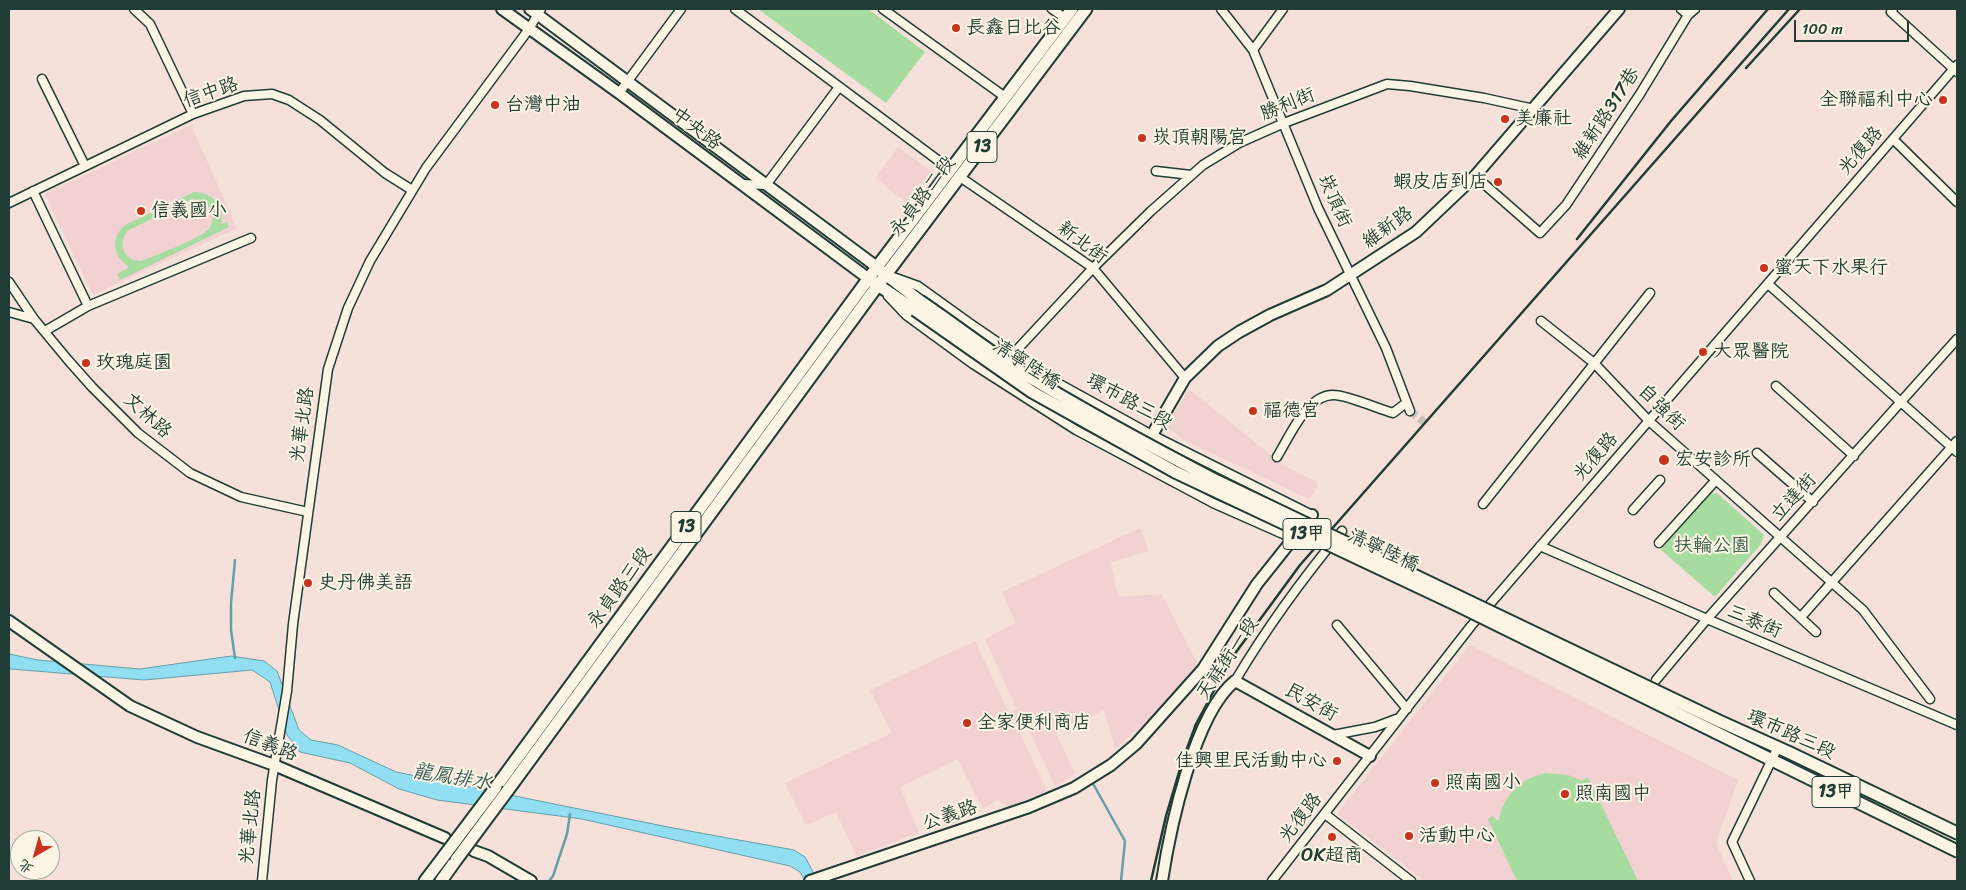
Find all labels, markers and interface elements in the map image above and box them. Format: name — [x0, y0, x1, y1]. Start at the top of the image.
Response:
scale bar — [1796, 10, 1911, 42]
text: 100 m — [1802, 16, 1843, 42]
place label: 長鑫日比谷 — [966, 17, 1061, 39]
marker: 長鑫日比谷 — [950, 22, 962, 34]
street label: 維新路317巷 — [1569, 64, 1645, 164]
street label: 信中路 — [180, 73, 242, 113]
street label: 勝利街 — [1257, 84, 1319, 126]
place label: 全聯福利中心 — [1819, 89, 1933, 111]
place label: 台灣中油 — [505, 94, 581, 116]
marker: 全聯福利中心 — [1937, 94, 1949, 106]
marker: 台灣中油 — [489, 99, 501, 111]
street label: 中央路 — [666, 103, 726, 155]
place label: 美廉社 — [1515, 108, 1572, 130]
marker: 美廉社 — [1499, 113, 1511, 125]
street label: 光復路 — [1834, 122, 1888, 180]
place label: 崁頂朝陽宮 — [1152, 127, 1247, 149]
road number: 13 — [967, 132, 997, 162]
marker: 崁頂朝陽宮 — [1136, 132, 1148, 144]
street label: 永貞路二段 — [885, 152, 961, 242]
street label: 崁頂街 — [1312, 170, 1356, 232]
place label: 蝦皮店到店 — [1393, 171, 1488, 193]
marker: 蝦皮店到店 — [1492, 176, 1504, 188]
place label: 信義國小 — [151, 200, 227, 222]
street label: 維新路 — [1358, 202, 1418, 254]
marker: 信義國小 — [135, 205, 147, 217]
street label: 新北街 — [1052, 217, 1112, 269]
place label: 蜜天下水果行 — [1774, 257, 1888, 279]
marker: 蜜天下水果行 — [1758, 262, 1770, 274]
street label: 清寧陸橋 — [988, 335, 1064, 395]
place label: 大眾醫院 — [1713, 341, 1789, 363]
marker: 大眾醫院 — [1697, 346, 1709, 358]
place label: 玫瑰庭園 — [96, 352, 172, 374]
marker: 玫瑰庭園 — [80, 357, 92, 369]
street label: 環市路三段 — [1082, 369, 1176, 435]
street label: 自強街 — [1633, 380, 1689, 436]
street label: 光華北路 — [286, 386, 320, 464]
street label: 文林路 — [118, 388, 176, 444]
place label: 福德宮 — [1263, 400, 1320, 422]
marker: 福德宮 — [1247, 405, 1259, 417]
street label: 光復路 — [1569, 428, 1623, 486]
place label: 宏安診所 — [1675, 449, 1751, 471]
marker: 宏安診所 — [1657, 453, 1671, 467]
street label: 立達街 — [1766, 469, 1822, 527]
road number: 13 — [671, 512, 701, 542]
road number: 13甲 — [1283, 518, 1331, 550]
street label: 清寧陸橋 — [1344, 525, 1422, 577]
park label: 扶輪公園 — [1674, 535, 1750, 557]
street label: 永貞路三段 — [583, 543, 657, 633]
place label: 史丹佛美語 — [318, 572, 413, 594]
marker: 史丹佛美語 — [302, 577, 314, 589]
street label: 三泰街 — [1723, 600, 1785, 644]
street label: 天祥街一段 — [1192, 613, 1264, 705]
street label: 民安街 — [1281, 679, 1341, 727]
street label: 環市路三段 — [1743, 705, 1839, 765]
place label: 全家便利商店 — [977, 712, 1091, 734]
marker: 全家便利商店 — [961, 717, 973, 729]
street label: 信義路 — [239, 725, 301, 767]
place label: 佳興里民活動中心 — [1175, 750, 1327, 772]
marker: 佳興里民活動中心 — [1331, 755, 1343, 767]
water label: 龍鳳排水 — [411, 760, 493, 796]
place label: 照南國小 — [1445, 772, 1521, 794]
road number: 13甲 — [1812, 776, 1860, 808]
marker: 照南國小 — [1429, 777, 1441, 789]
place label: 照南國中 — [1575, 783, 1651, 805]
street label: 光華北路 — [236, 788, 266, 866]
marker: 照南國中 — [1559, 788, 1571, 800]
street label: 光復路 — [1274, 789, 1328, 847]
street label: 公義路 — [919, 796, 981, 836]
place label: 活動中心 — [1419, 825, 1495, 847]
north arrow — [10, 830, 60, 880]
marker: 活動中心 — [1403, 830, 1415, 842]
marker: OK超商 — [1326, 831, 1338, 843]
place label: OK超商 — [1301, 845, 1363, 867]
text: 北 — [13, 852, 39, 881]

